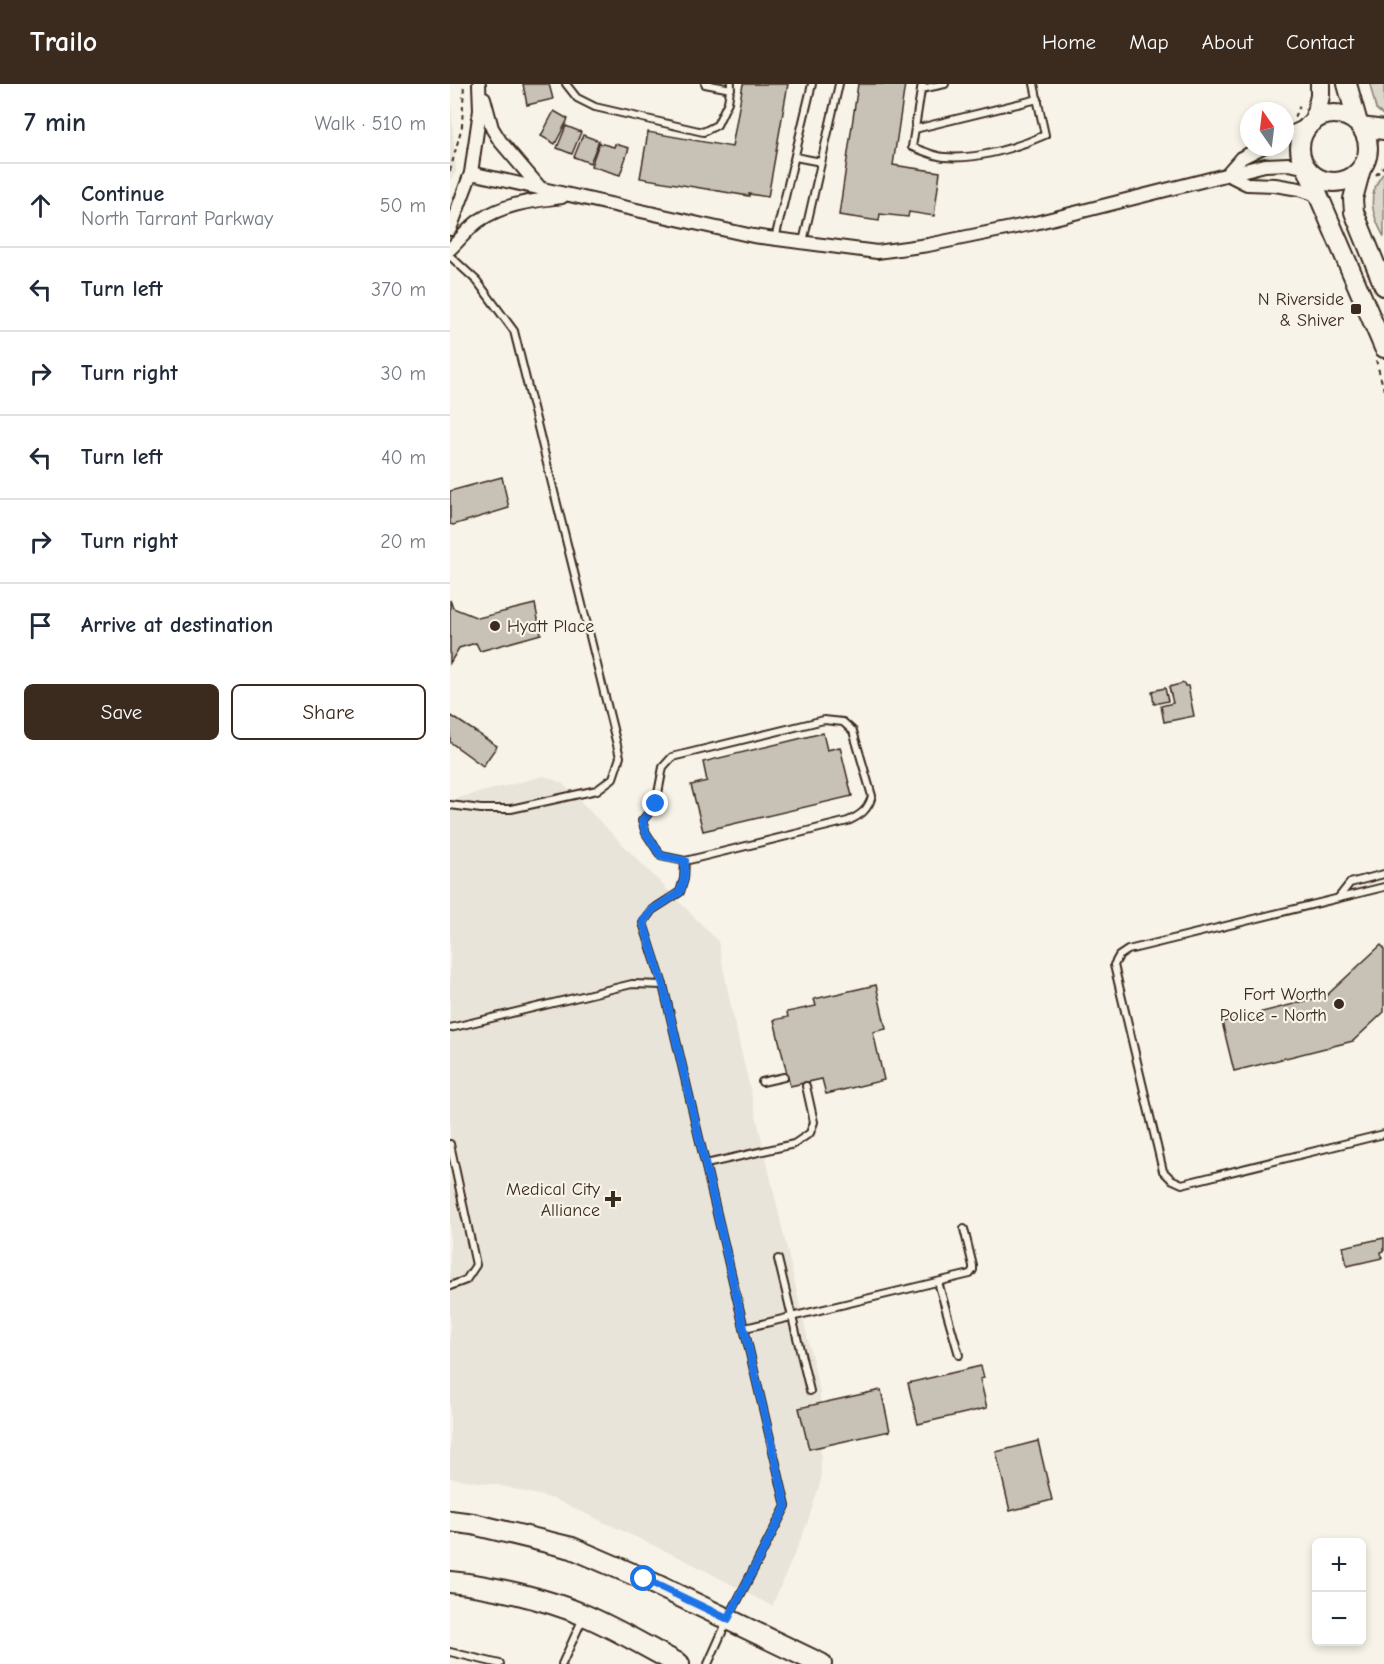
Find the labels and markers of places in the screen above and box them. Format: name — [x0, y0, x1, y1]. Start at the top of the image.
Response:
place label: N Riverside & Shiver — [1258, 289, 1345, 331]
marker: N Riverside & Shiver — [1349, 302, 1363, 316]
place label: Hyatt Place — [507, 616, 594, 637]
marker: Hyatt Place — [488, 619, 502, 633]
place label: Fort Worth Police - North — [1220, 984, 1327, 1026]
marker: Fort Worth Police - North — [1332, 997, 1346, 1011]
place label: Medical City Alliance — [506, 1179, 601, 1221]
marker: Medical City Alliance — [604, 1190, 622, 1208]

